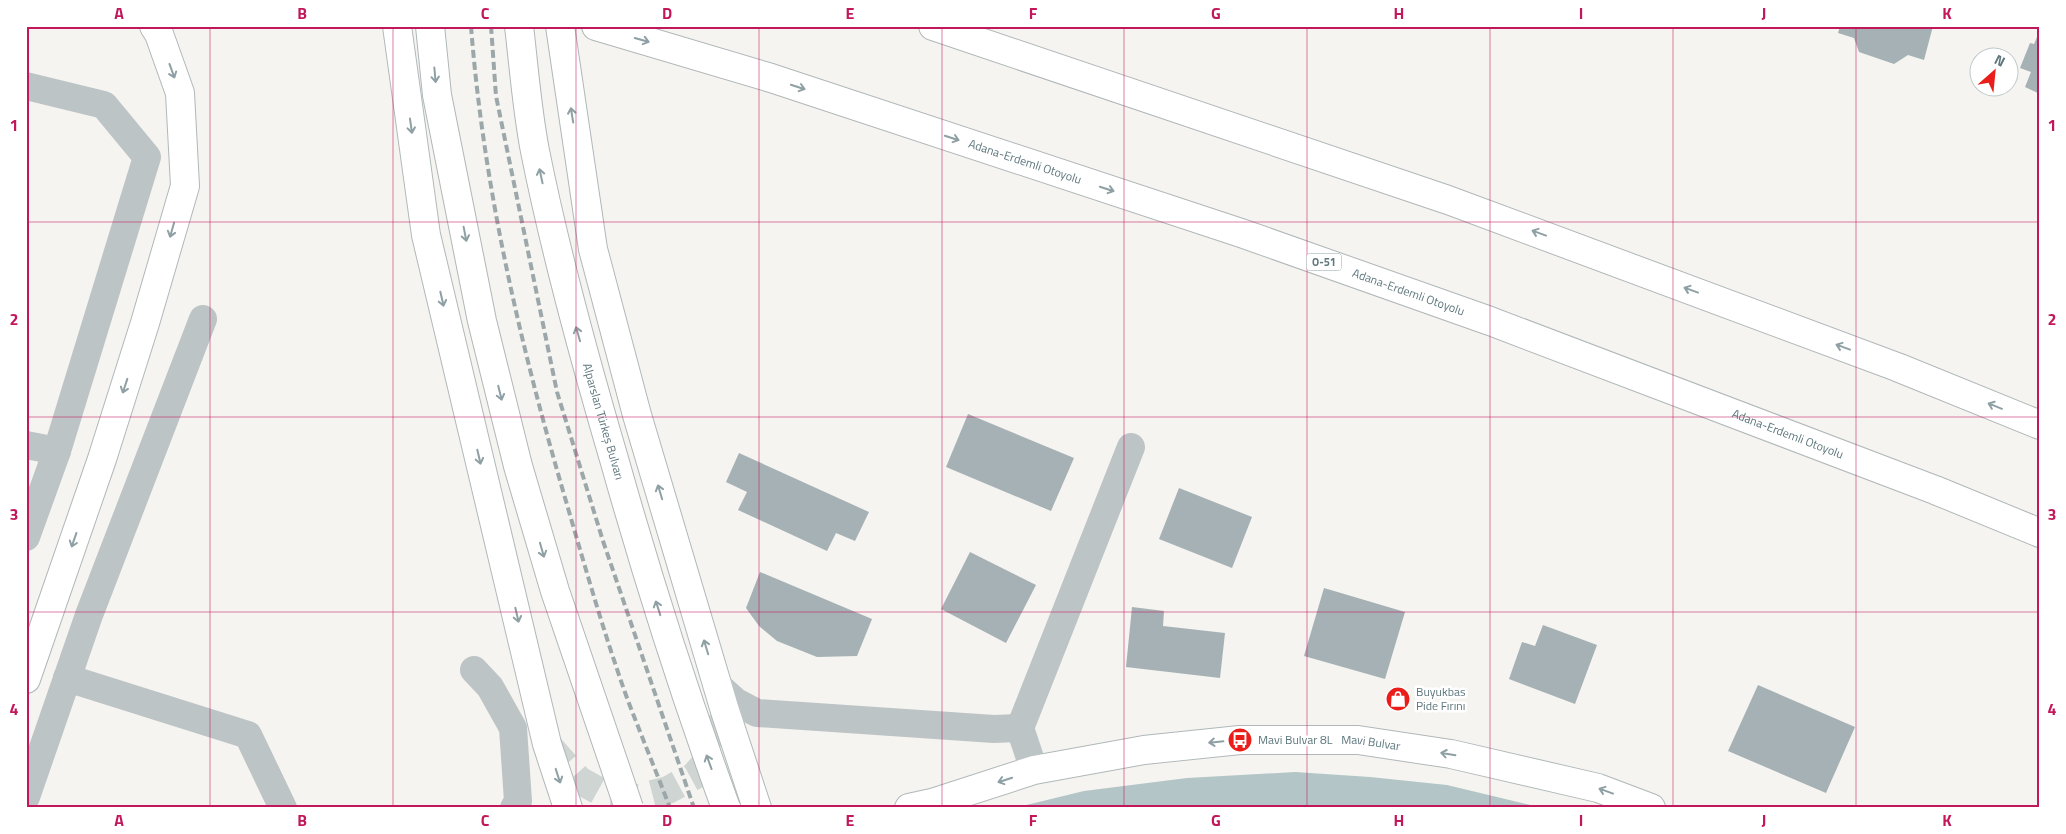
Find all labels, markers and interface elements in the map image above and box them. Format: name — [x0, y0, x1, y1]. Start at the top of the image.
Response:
text: A — [114, 1, 124, 25]
text: B — [297, 1, 307, 25]
text: C — [481, 1, 490, 25]
text: D — [662, 1, 672, 25]
text: E — [846, 1, 855, 25]
text: F — [1029, 1, 1038, 25]
text: G — [1211, 1, 1221, 25]
text: H — [1394, 1, 1404, 25]
text: I — [1579, 1, 1583, 25]
text: J — [1762, 1, 1766, 25]
text: K — [1942, 1, 1952, 25]
one-way arrow — [634, 36, 650, 45]
north arrow — [1968, 48, 2018, 98]
text: N — [1991, 48, 2009, 72]
one-way arrow — [168, 63, 177, 78]
one-way arrow — [430, 67, 440, 83]
one-way arrow — [790, 83, 805, 92]
one-way arrow — [567, 107, 577, 123]
text: 1 — [10, 113, 18, 137]
text: 1 — [2048, 113, 2056, 137]
one-way arrow — [406, 118, 416, 134]
one-way arrow — [944, 134, 960, 143]
street label: Adana-Erdemli Otoyolu — [966, 134, 1084, 189]
one-way arrow — [535, 169, 545, 185]
one-way arrow — [1098, 184, 1114, 194]
one-way arrow — [167, 222, 177, 238]
one-way arrow — [460, 226, 470, 242]
one-way arrow — [1532, 228, 1547, 238]
road number: O-51 — [1306, 253, 1342, 270]
street label: Adana-Erdemli Otoyolu — [1350, 263, 1467, 320]
one-way arrow — [1684, 285, 1699, 294]
one-way arrow — [438, 291, 447, 307]
text: 2 — [10, 307, 18, 331]
text: 2 — [2048, 307, 2056, 331]
one-way arrow — [572, 327, 582, 343]
one-way arrow — [1836, 342, 1851, 351]
street label: Alparslan Türkeş Bulvarı — [578, 361, 629, 482]
one-way arrow — [120, 378, 130, 394]
one-way arrow — [496, 385, 505, 401]
one-way arrow — [1987, 401, 2002, 410]
street label: Adana-Erdemli Otoyolu — [1729, 404, 1846, 463]
one-way arrow — [475, 449, 484, 465]
one-way arrow — [654, 484, 664, 500]
text: 3 — [10, 502, 18, 526]
text: 3 — [2048, 502, 2056, 526]
one-way arrow — [69, 532, 78, 547]
one-way arrow — [538, 541, 548, 557]
one-way arrow — [653, 600, 663, 616]
one-way arrow — [513, 607, 522, 623]
one-way arrow — [701, 640, 711, 656]
place label: Buyukbas Pide Fırını — [1416, 682, 1466, 715]
shop icon: Buyukbas Pide Fırını — [1385, 686, 1411, 712]
text: 4 — [10, 697, 19, 721]
text: 4 — [2048, 697, 2057, 721]
bus stop icon: Mavi Bulvar 8L — [1227, 727, 1253, 753]
place label: Mavi Bulvar 8L — [1258, 730, 1333, 749]
street label: Mavi Bulvar — [1341, 730, 1402, 755]
one-way arrow — [1209, 738, 1225, 747]
one-way arrow — [1440, 748, 1456, 758]
one-way arrow — [704, 755, 713, 770]
one-way arrow — [554, 768, 563, 783]
one-way arrow — [997, 775, 1013, 785]
one-way arrow — [1599, 786, 1614, 795]
text: A — [114, 808, 124, 832]
text: B — [297, 808, 307, 832]
text: C — [481, 808, 490, 832]
text: D — [662, 808, 672, 832]
text: E — [846, 808, 855, 832]
text: F — [1029, 808, 1038, 832]
text: G — [1211, 808, 1221, 832]
text: H — [1394, 808, 1404, 832]
text: I — [1579, 808, 1583, 832]
text: J — [1762, 808, 1766, 832]
text: K — [1942, 808, 1952, 832]

